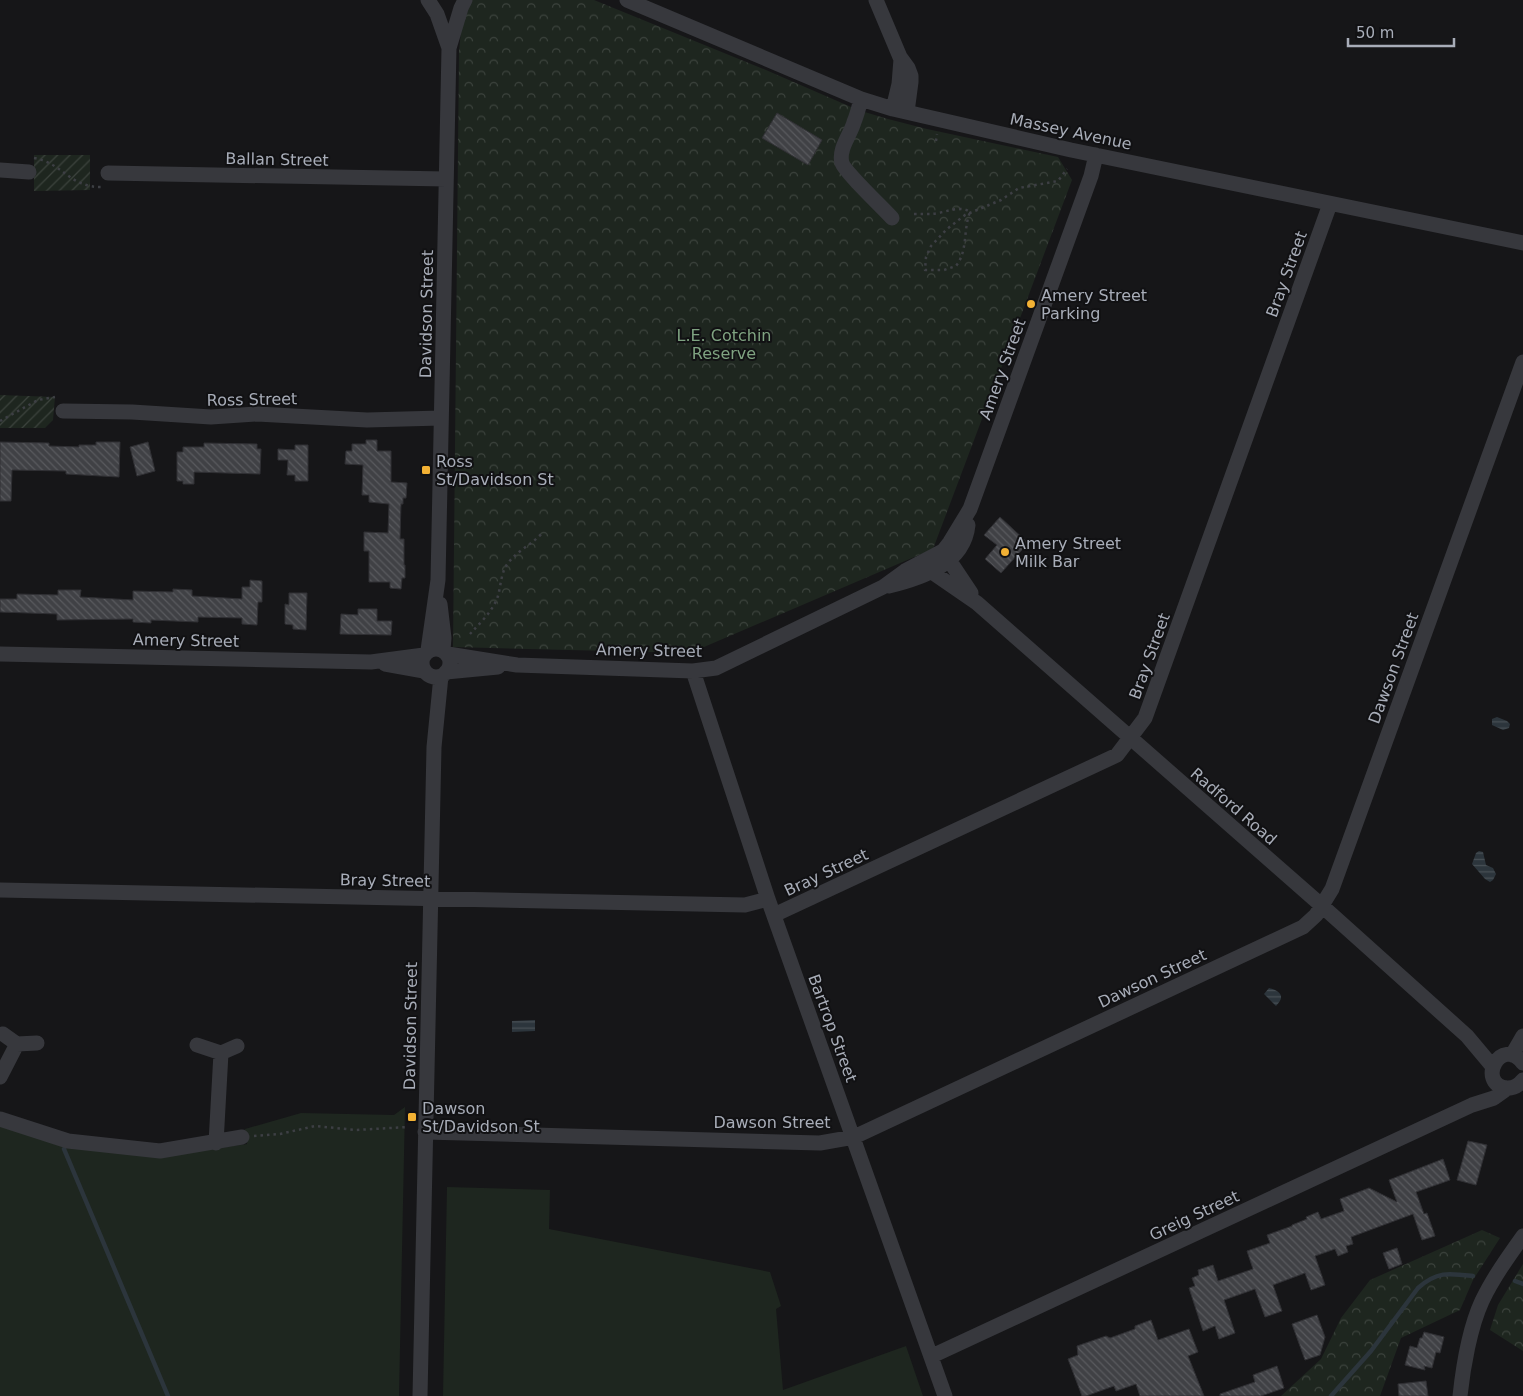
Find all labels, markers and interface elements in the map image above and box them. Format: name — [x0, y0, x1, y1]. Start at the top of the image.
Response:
scale bar — [1348, 15, 1454, 47]
text: 50 m — [1356, 24, 1394, 42]
street label: Massey Avenue — [1008, 109, 1134, 154]
street label: Ballan Street — [225, 149, 329, 170]
street label: Bray Street — [1262, 228, 1311, 320]
street label: Davidson Street — [416, 250, 437, 378]
place label: Amery Street Parking — [1041, 286, 1147, 323]
marker: Amery Street Parking — [1025, 298, 1037, 310]
street label: Amery Street — [975, 316, 1030, 422]
park label: L.E. Cotchin Reserve — [676, 326, 772, 363]
street label: Ross Street — [207, 389, 297, 410]
place label: Ross St/Davidson St — [436, 452, 554, 489]
marker: Ross St/Davidson St — [420, 464, 432, 476]
place label: Amery Street Milk Bar — [1015, 534, 1121, 571]
marker: Amery Street Milk Bar — [999, 546, 1011, 558]
street label: Bray Street — [1125, 610, 1174, 702]
street label: Dawson Street — [1365, 610, 1422, 726]
street label: Amery Street — [133, 630, 239, 651]
street label: Amery Street — [596, 640, 702, 661]
street label: Radford Road — [1187, 764, 1281, 849]
street label: Bray Street — [781, 845, 871, 900]
street label: Bray Street — [340, 870, 430, 891]
street label: Dawson Street — [1095, 945, 1209, 1012]
street label: Davidson Street — [400, 962, 421, 1090]
street label: Bartrop Street — [804, 972, 861, 1085]
place label: Dawson St/Davidson St — [422, 1099, 540, 1136]
marker: Dawson St/Davidson St — [406, 1111, 418, 1123]
street label: Dawson Street — [713, 1113, 831, 1132]
street label: Greig Street — [1146, 1186, 1242, 1245]

